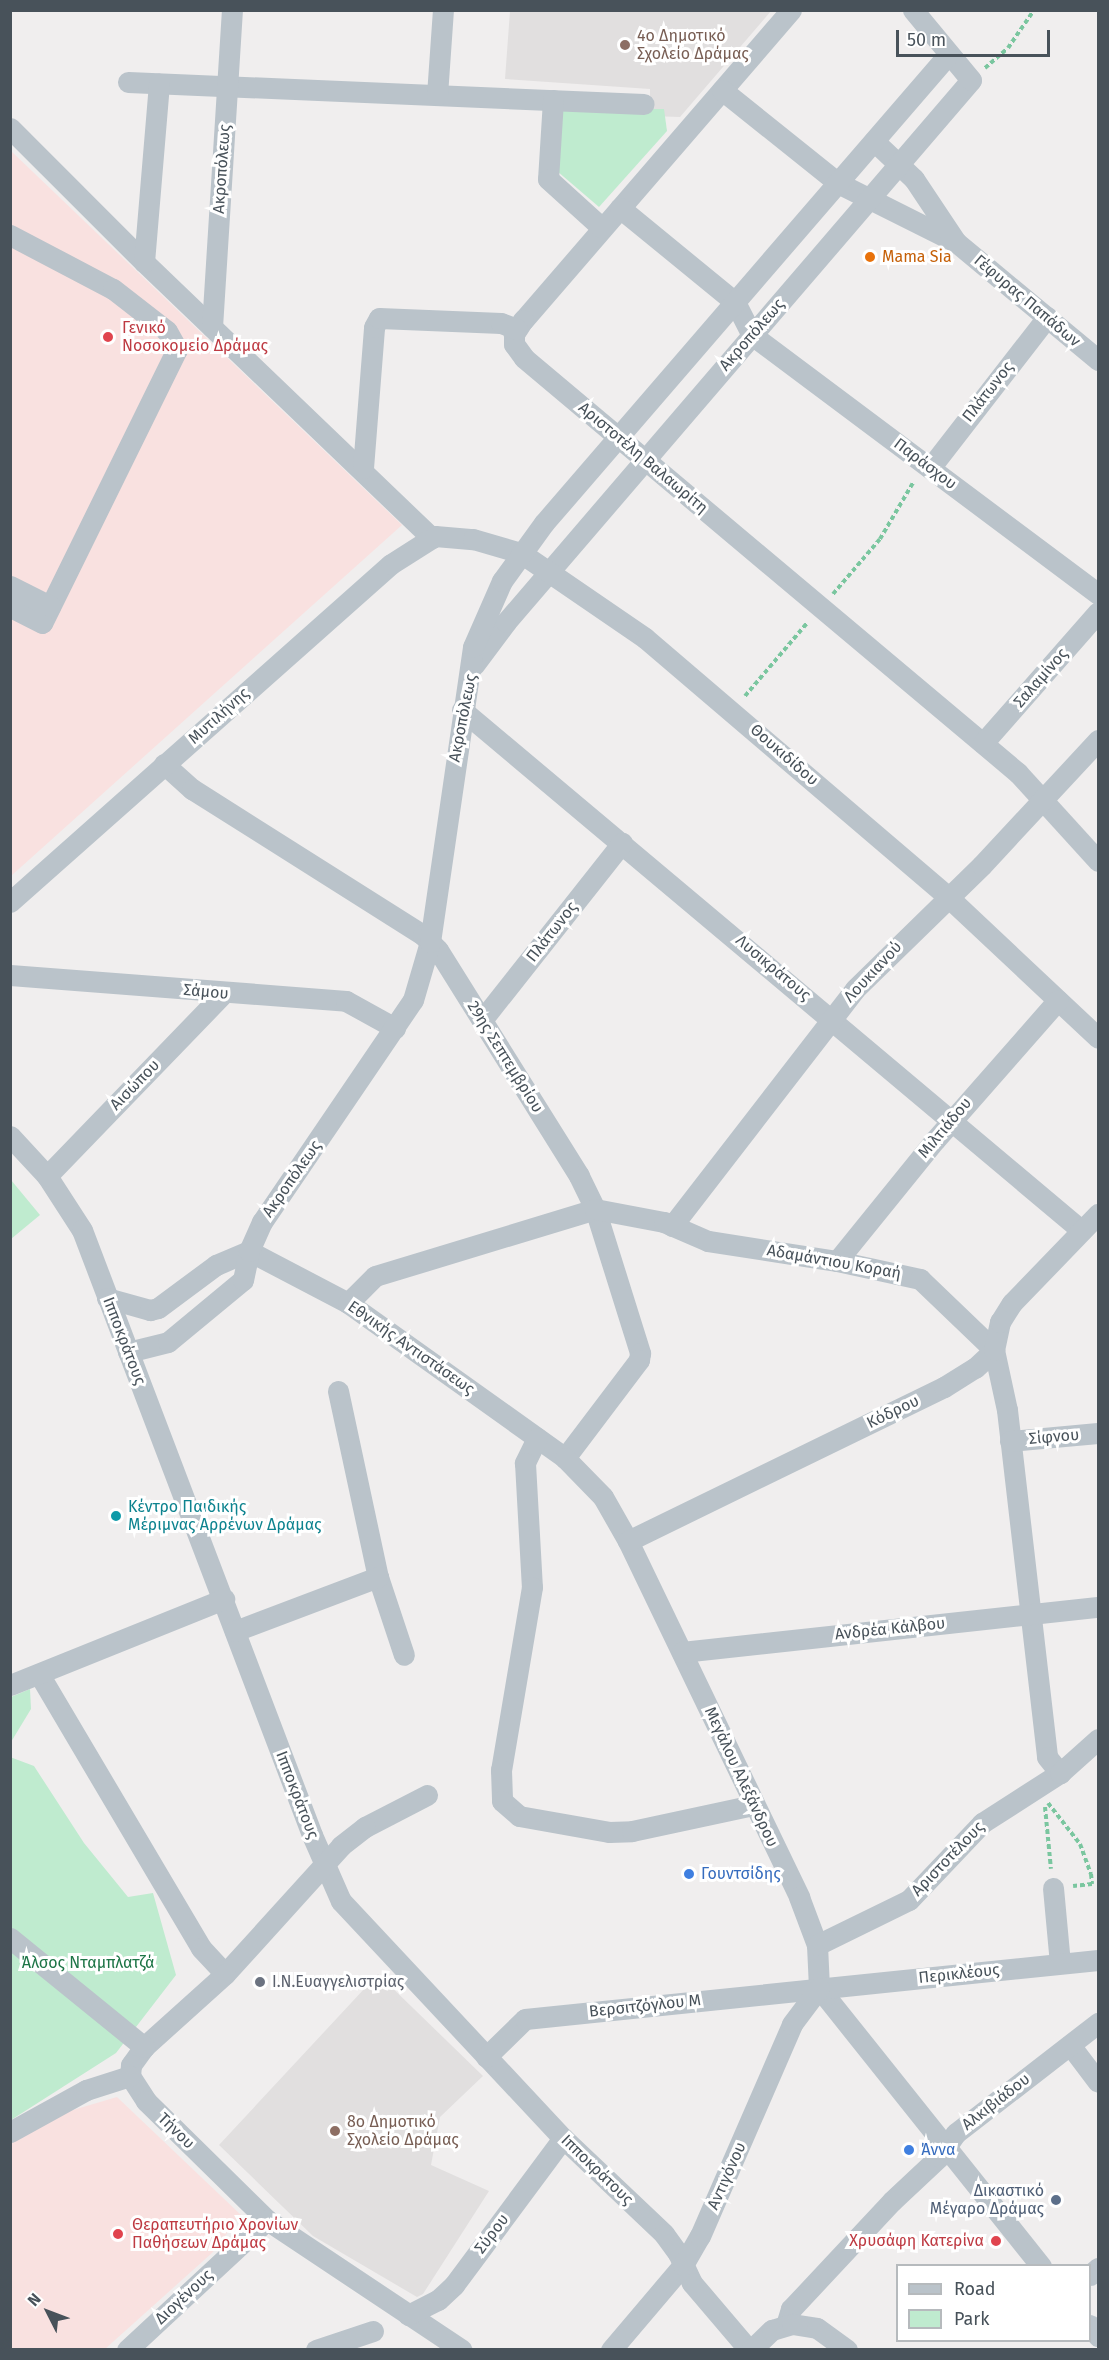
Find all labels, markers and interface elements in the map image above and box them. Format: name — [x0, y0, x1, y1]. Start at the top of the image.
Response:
scale bar — [899, 18, 1054, 56]
place label: 4ο Δημοτικό Σχολείο Δράμας — [637, 26, 749, 64]
text: 50 m — [907, 29, 946, 51]
marker: 4ο Δημοτικό Σχολείο Δράμας — [618, 38, 632, 52]
street label: Ακροπόλεως — [209, 124, 235, 214]
place label: Mama Sia — [882, 247, 952, 267]
marker: Mama Sia — [863, 250, 877, 264]
street label: Γέφυρας Παπάδων — [970, 251, 1084, 351]
street label: Ακροπόλεως — [715, 295, 789, 375]
place label: Γενικό Νοσοκομείο Δράμας — [122, 318, 268, 356]
marker: Γενικό Νοσοκομείο Δράμας — [99, 328, 117, 346]
street label: Πλάτωνος — [958, 358, 1018, 426]
street label: Αριστοτέλη Βαλαωρίτη — [574, 398, 712, 518]
street label: Παράσχου — [890, 434, 960, 494]
street label: Σαλαμίνος — [1010, 644, 1072, 712]
street label: Ακροπόλεως — [445, 672, 481, 764]
street label: Μυτιλήνης — [185, 684, 253, 748]
street label: Θουκιδίδου — [746, 720, 822, 790]
street label: Πλάτωνος — [522, 898, 582, 966]
street label: Λυσικράτους — [732, 931, 814, 1005]
street label: Λουκιανού — [840, 938, 906, 1006]
street label: Σάμου — [183, 980, 229, 1004]
street label: 29ης Σεπτεμβρίου — [463, 998, 547, 1116]
street label: Αισώπου — [106, 1056, 164, 1114]
street label: Μιλτιάδου — [914, 1094, 976, 1162]
street label: Ακροπόλεως — [259, 1137, 325, 1221]
street label: Αδαμάντιου Κοραή — [765, 1241, 903, 1283]
street label: Ιπποκράτους — [98, 1294, 150, 1388]
street label: Εθνικής Αντιστάσεως — [344, 1297, 478, 1399]
street label: Κόδρου — [864, 1391, 922, 1433]
street label: Σίφνου — [1028, 1425, 1080, 1449]
place label: Κέντρο Παιδικής Μέριμνας Αρρένων Δράμας — [128, 1497, 321, 1535]
marker: Κέντρο Παιδικής Μέριμνας Αρρένων Δράμας — [109, 1509, 123, 1523]
street label: Ανδρέα Κάλβου — [834, 1614, 946, 1644]
street label: Μεγάλου Αλεξάνδρου — [700, 1704, 782, 1850]
street label: Ιπποκράτους — [271, 1748, 323, 1842]
street label: Αριστοτέλους — [908, 1818, 988, 1900]
place label: Γουντσίδης — [701, 1864, 781, 1884]
marker: Γουντσίδης — [682, 1867, 696, 1881]
park label: Άλσος Νταμπλατζά — [22, 1953, 154, 1973]
street label: Περικλέους — [918, 1960, 1000, 1988]
place label: Ι.Ν.Ευαγγελιστρίας — [272, 1972, 404, 1992]
marker: Ι.Ν.Ευαγγελιστρίας — [253, 1975, 267, 1989]
street label: Βερσιτζόγλου Μ — [588, 1991, 702, 2021]
street label: Αλκιβιάδου — [958, 2069, 1034, 2135]
street label: Τήνου — [154, 2109, 198, 2153]
place label: 8ο Δημοτικό Σχολείο Δράμας — [347, 2112, 459, 2150]
marker: 8ο Δημοτικό Σχολείο Δράμας — [328, 2124, 342, 2138]
street label: Ιπποκράτους — [557, 2131, 637, 2209]
street label: Αντιγόνου — [704, 2139, 750, 2213]
place label: Άννα — [921, 2140, 955, 2160]
marker: Άννα — [902, 2143, 916, 2157]
place label: Δικαστικό Μέγαρο Δράμας — [930, 2181, 1044, 2219]
marker: Δικαστικό Μέγαρο Δράμας — [1049, 2193, 1063, 2207]
street label: Σύρου — [471, 2210, 513, 2258]
place label: Θεραπευτήριο Χρονίων Παθήσεων Δράμας — [132, 2215, 298, 2253]
marker: Θεραπευτήριο Χρονίων Παθήσεων Δράμας — [109, 2225, 127, 2243]
place label: Χρυσάφη Κατερίνα — [849, 2231, 984, 2251]
marker: Χρυσάφη Κατερίνα — [989, 2234, 1003, 2248]
legend — [896, 2264, 1091, 2342]
street label: Διογένους — [151, 2265, 217, 2329]
text: Road — [954, 2278, 996, 2300]
north arrow — [18, 2282, 78, 2342]
text: N — [24, 2289, 45, 2310]
text: Park — [954, 2308, 989, 2330]

